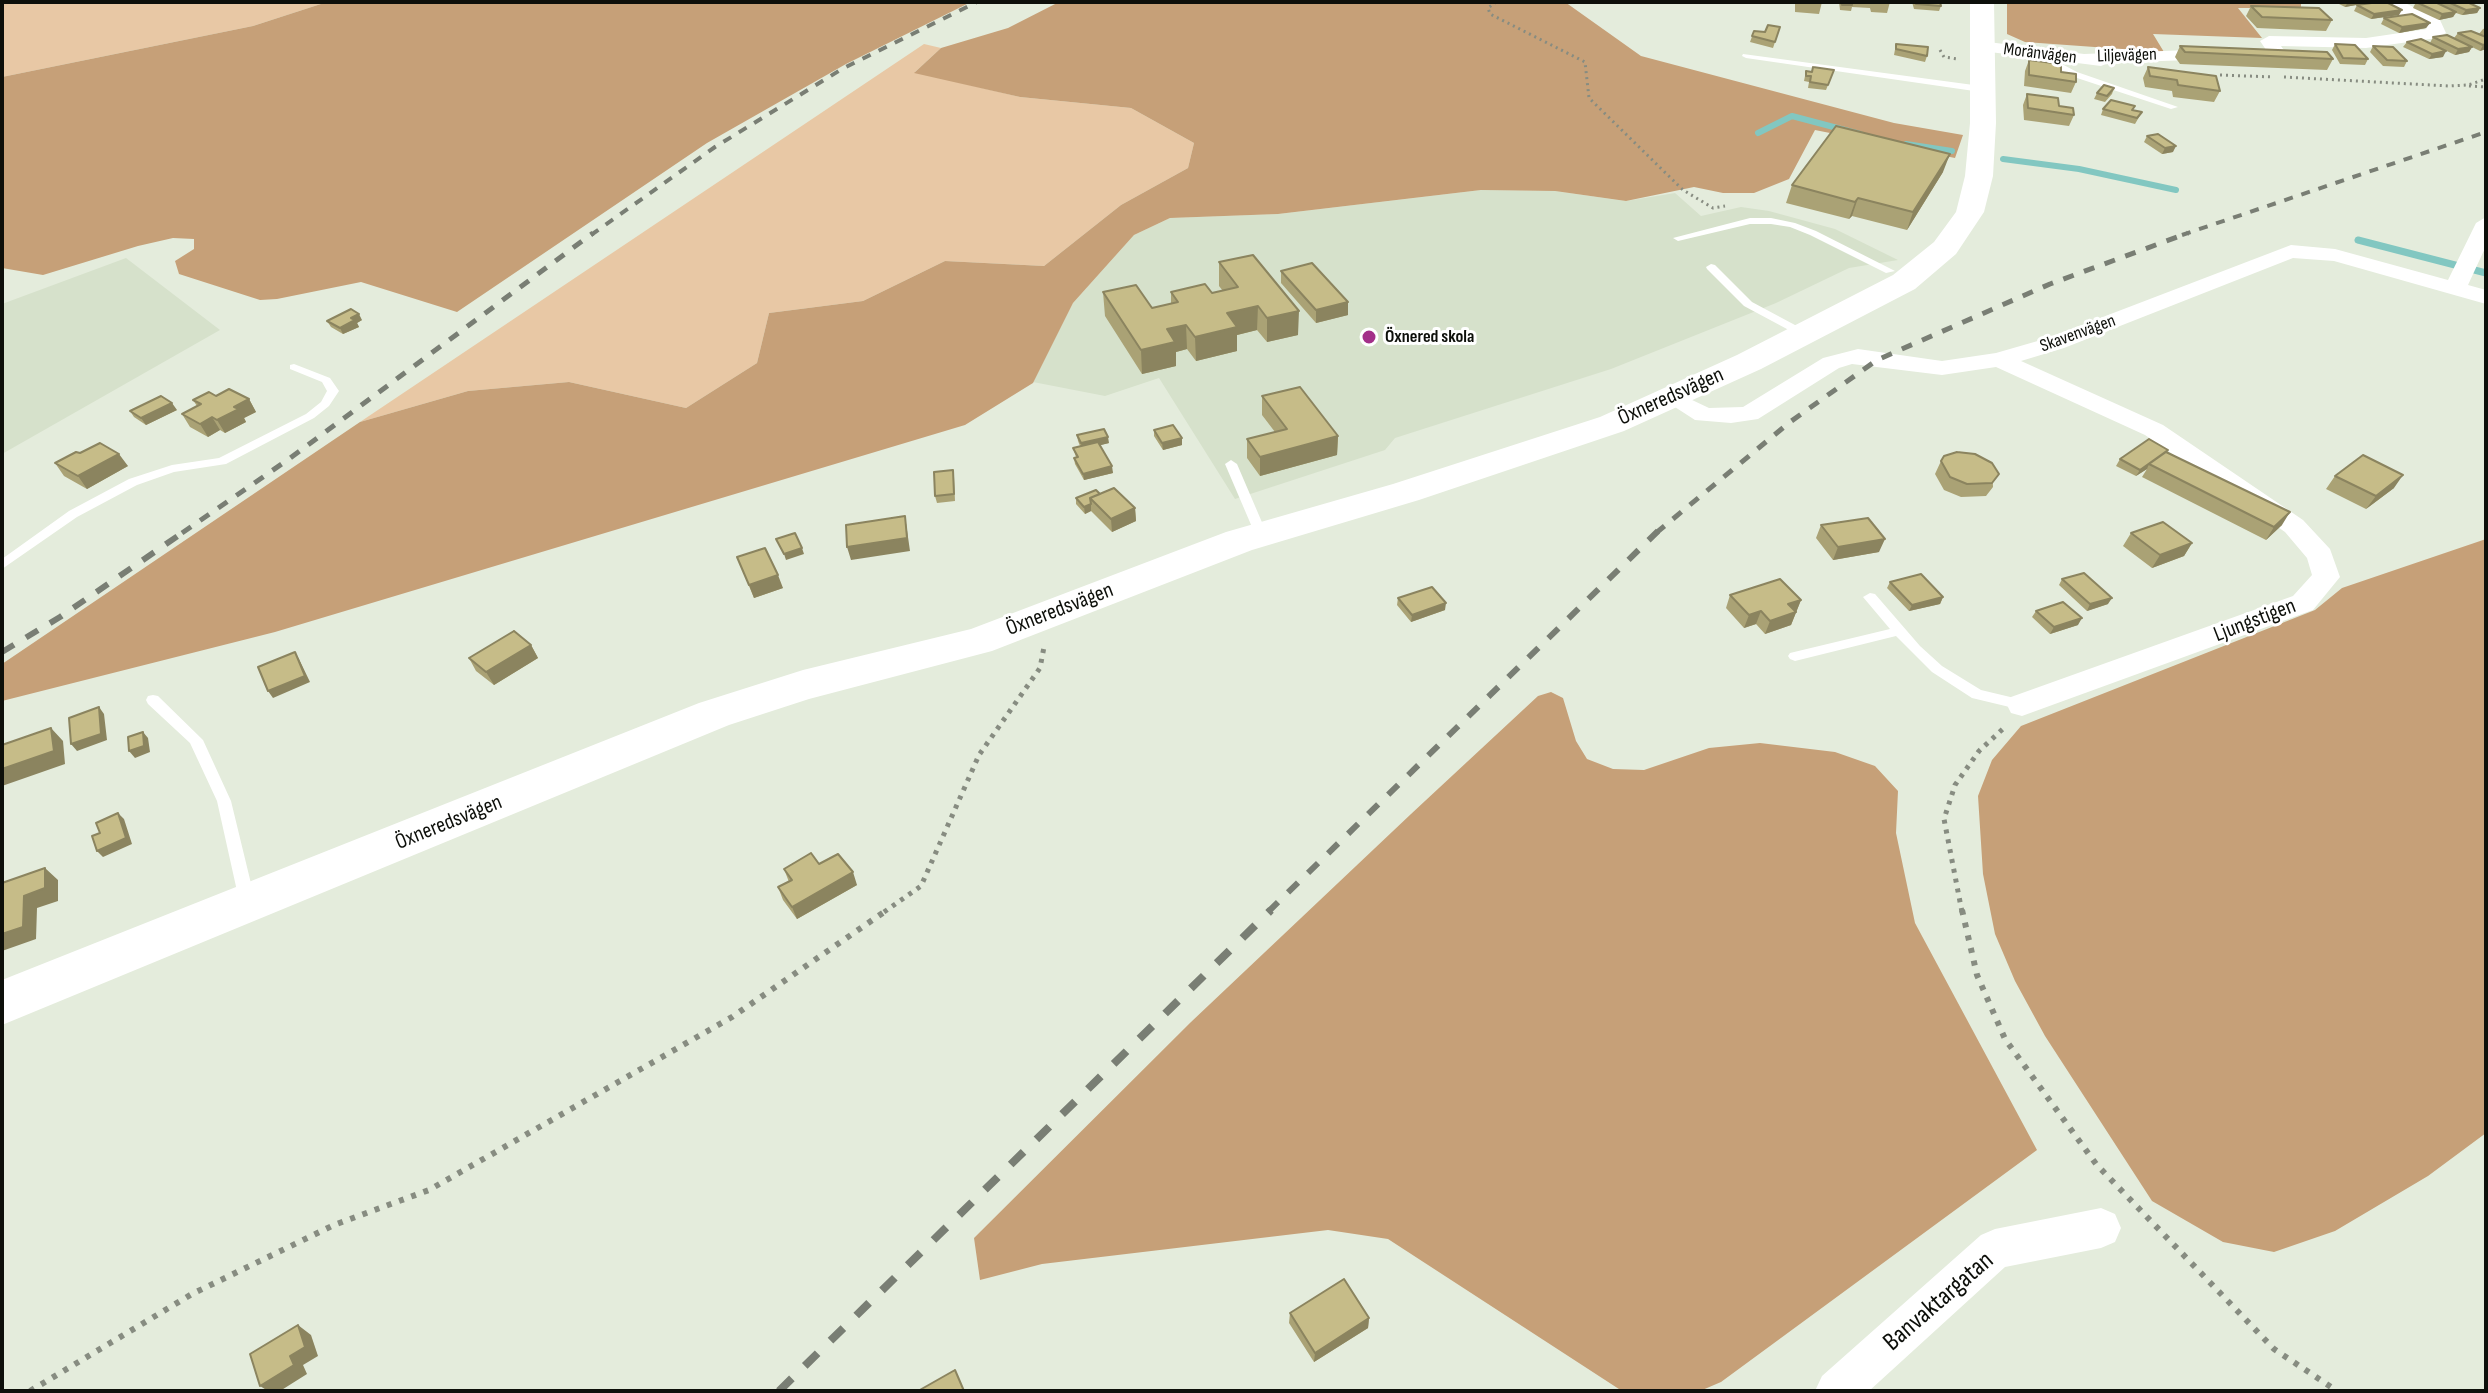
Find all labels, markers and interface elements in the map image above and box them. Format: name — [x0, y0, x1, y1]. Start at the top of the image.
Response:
street label: Moränvägen — [2002, 39, 2078, 69]
street label: Liljevägen — [2097, 44, 2157, 68]
street label: Skavenvägen — [2037, 310, 2119, 358]
place label: Öxnered skola — [1385, 326, 1474, 348]
marker: Öxnered skola — [1360, 328, 1378, 346]
street label: Öxneredsvägen — [1614, 362, 1728, 432]
street label: Öxneredsvägen — [1003, 577, 1117, 643]
street label: Ljungstigen — [2210, 593, 2300, 649]
street label: Öxneredsvägen — [392, 790, 506, 856]
street label: Banvaktargatan — [1877, 1246, 2001, 1358]

